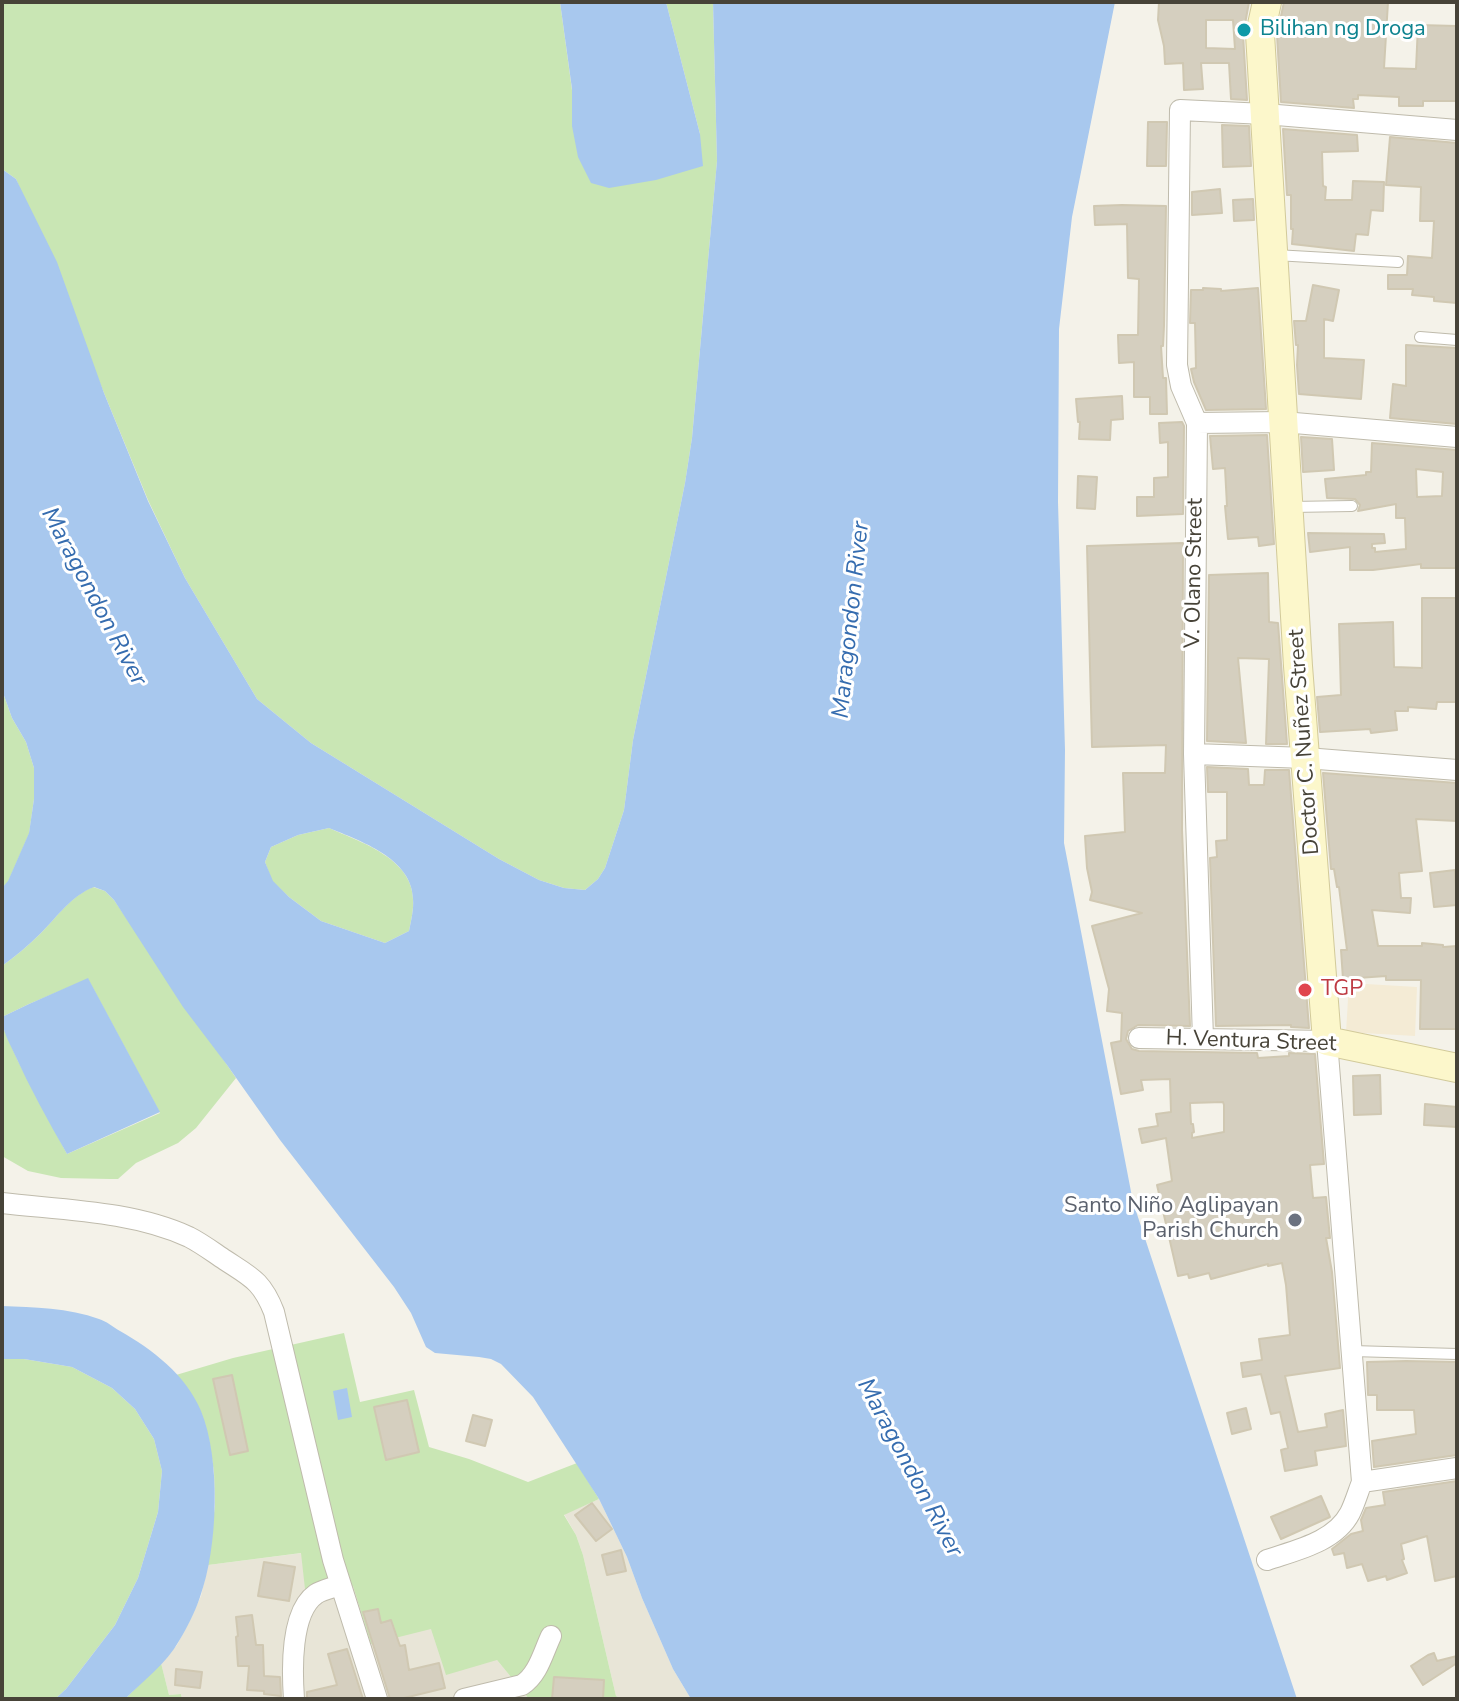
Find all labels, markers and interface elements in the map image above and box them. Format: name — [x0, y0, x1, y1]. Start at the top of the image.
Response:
place label: Bilihan ng Droga — [1260, 17, 1426, 43]
marker: Bilihan ng Droga — [1235, 21, 1253, 39]
street label: V. Olano Street — [1180, 498, 1210, 648]
water label: Maragondon River — [34, 503, 152, 691]
water label: Maragondon River — [827, 520, 877, 720]
street label: Doctor C. Nuñez Street — [1284, 628, 1326, 856]
place label: TGP — [1321, 977, 1363, 1003]
marker: TGP — [1296, 981, 1314, 999]
street label: H. Ventura Street — [1165, 1026, 1337, 1058]
place label: Santo Niño Aglipayan Parish Church — [1064, 1194, 1279, 1246]
marker: Santo Niño Aglipayan Parish Church — [1286, 1211, 1304, 1229]
water label: Maragondon River — [850, 1374, 968, 1562]

